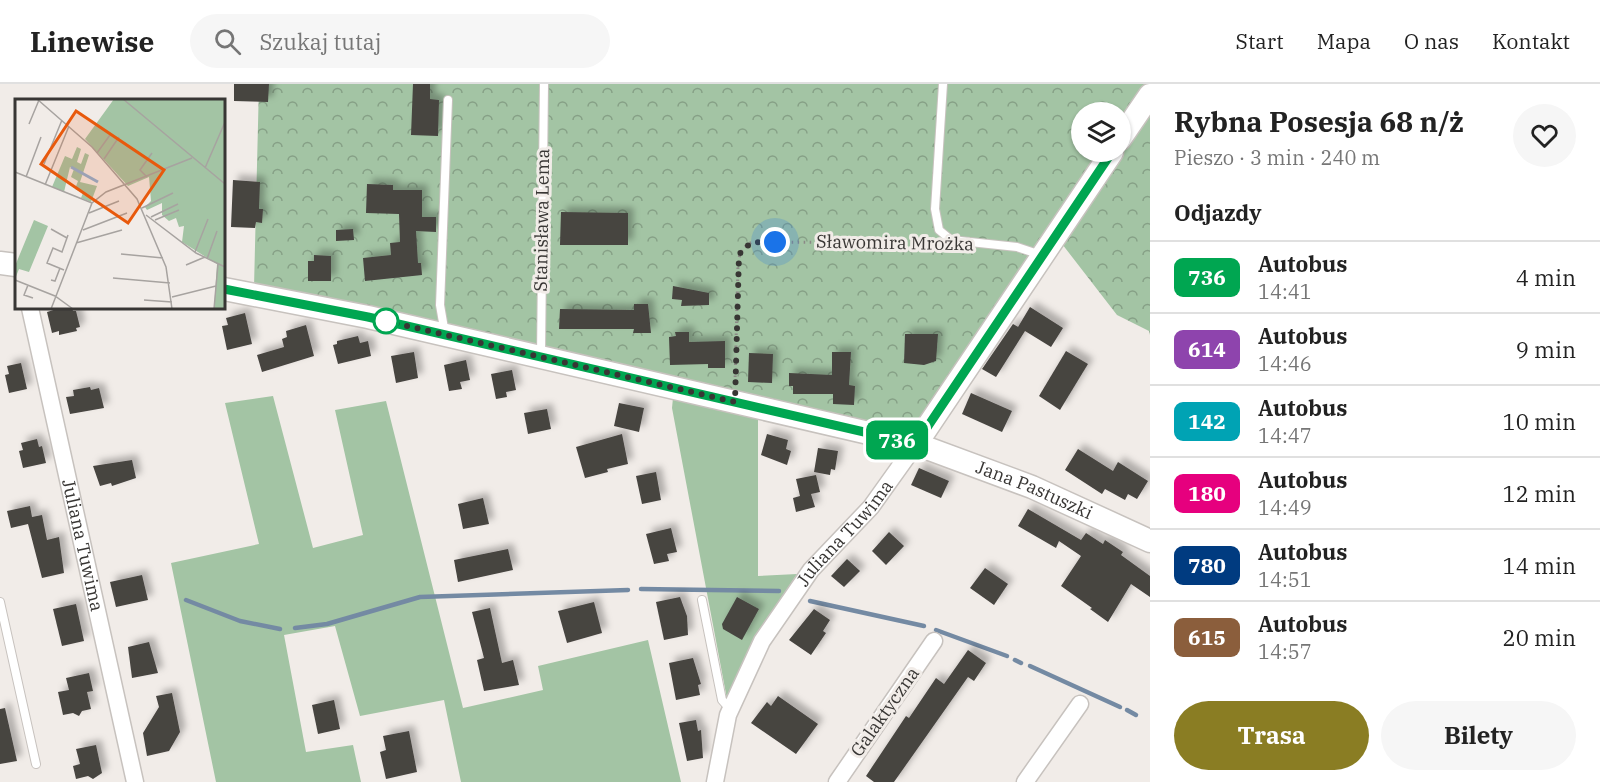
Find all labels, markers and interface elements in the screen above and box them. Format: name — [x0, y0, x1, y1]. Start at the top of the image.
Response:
search box — [190, 14, 610, 68]
text: Linewise — [30, 23, 154, 60]
icon: search — [211, 25, 244, 58]
text: Szukaj tutaj — [259, 27, 381, 56]
text: Start — [1236, 27, 1284, 55]
text: Mapa — [1317, 27, 1371, 55]
text: O nas — [1404, 27, 1459, 55]
text: Kontakt — [1492, 27, 1570, 55]
inset map — [15, 99, 225, 309]
map controls — [1071, 102, 1131, 162]
button: layers — [1071, 102, 1131, 162]
text: Rybna Posesja 68 n/ż — [1174, 103, 1464, 140]
button: heart — [1513, 104, 1576, 167]
text: Pieszo · 3 min · 240 m — [1174, 144, 1380, 171]
street label: Stanisława Lema — [529, 148, 554, 292]
text: Odjazdy — [1174, 198, 1262, 227]
your location — [760, 227, 790, 257]
street label: Sławomira Mrożka — [816, 230, 974, 255]
text: Autobus — [1258, 249, 1347, 278]
text: 736 — [1188, 263, 1226, 291]
text: 4 min — [1516, 263, 1576, 292]
text: 14:41 — [1258, 278, 1312, 305]
unlabelled marker — [373, 308, 399, 334]
text: Autobus — [1258, 321, 1347, 350]
text: 614 — [1188, 335, 1226, 363]
text: 9 min — [1516, 335, 1576, 364]
text: 14:46 — [1258, 350, 1312, 377]
text: Autobus — [1258, 393, 1347, 422]
text: 142 — [1188, 407, 1226, 435]
text: 10 min — [1503, 407, 1576, 436]
line badge: 736 — [862, 420, 932, 460]
text: 14:47 — [1258, 422, 1312, 449]
text: 736 — [878, 426, 916, 454]
street label: Jana Pastuszki — [973, 455, 1097, 524]
text: Autobus — [1258, 465, 1347, 494]
street label: Juliana Tuwima — [791, 475, 898, 591]
street label: Juliana Tuwima — [57, 477, 109, 614]
text: 180 — [1188, 479, 1226, 507]
text: 12 min — [1503, 479, 1576, 508]
text: 14:49 — [1258, 494, 1312, 521]
text: Autobus — [1258, 537, 1347, 566]
text: 780 — [1188, 551, 1226, 579]
text: 14 min — [1503, 551, 1576, 580]
text: 14:51 — [1258, 566, 1312, 593]
text: Autobus — [1258, 609, 1347, 638]
text: 615 — [1188, 623, 1226, 651]
text: 20 min — [1503, 623, 1576, 652]
text: 14:57 — [1258, 638, 1312, 665]
street label: Galaktyczna — [845, 662, 924, 761]
button: Trasa — [1174, 701, 1369, 770]
button: Bilety — [1381, 701, 1576, 770]

